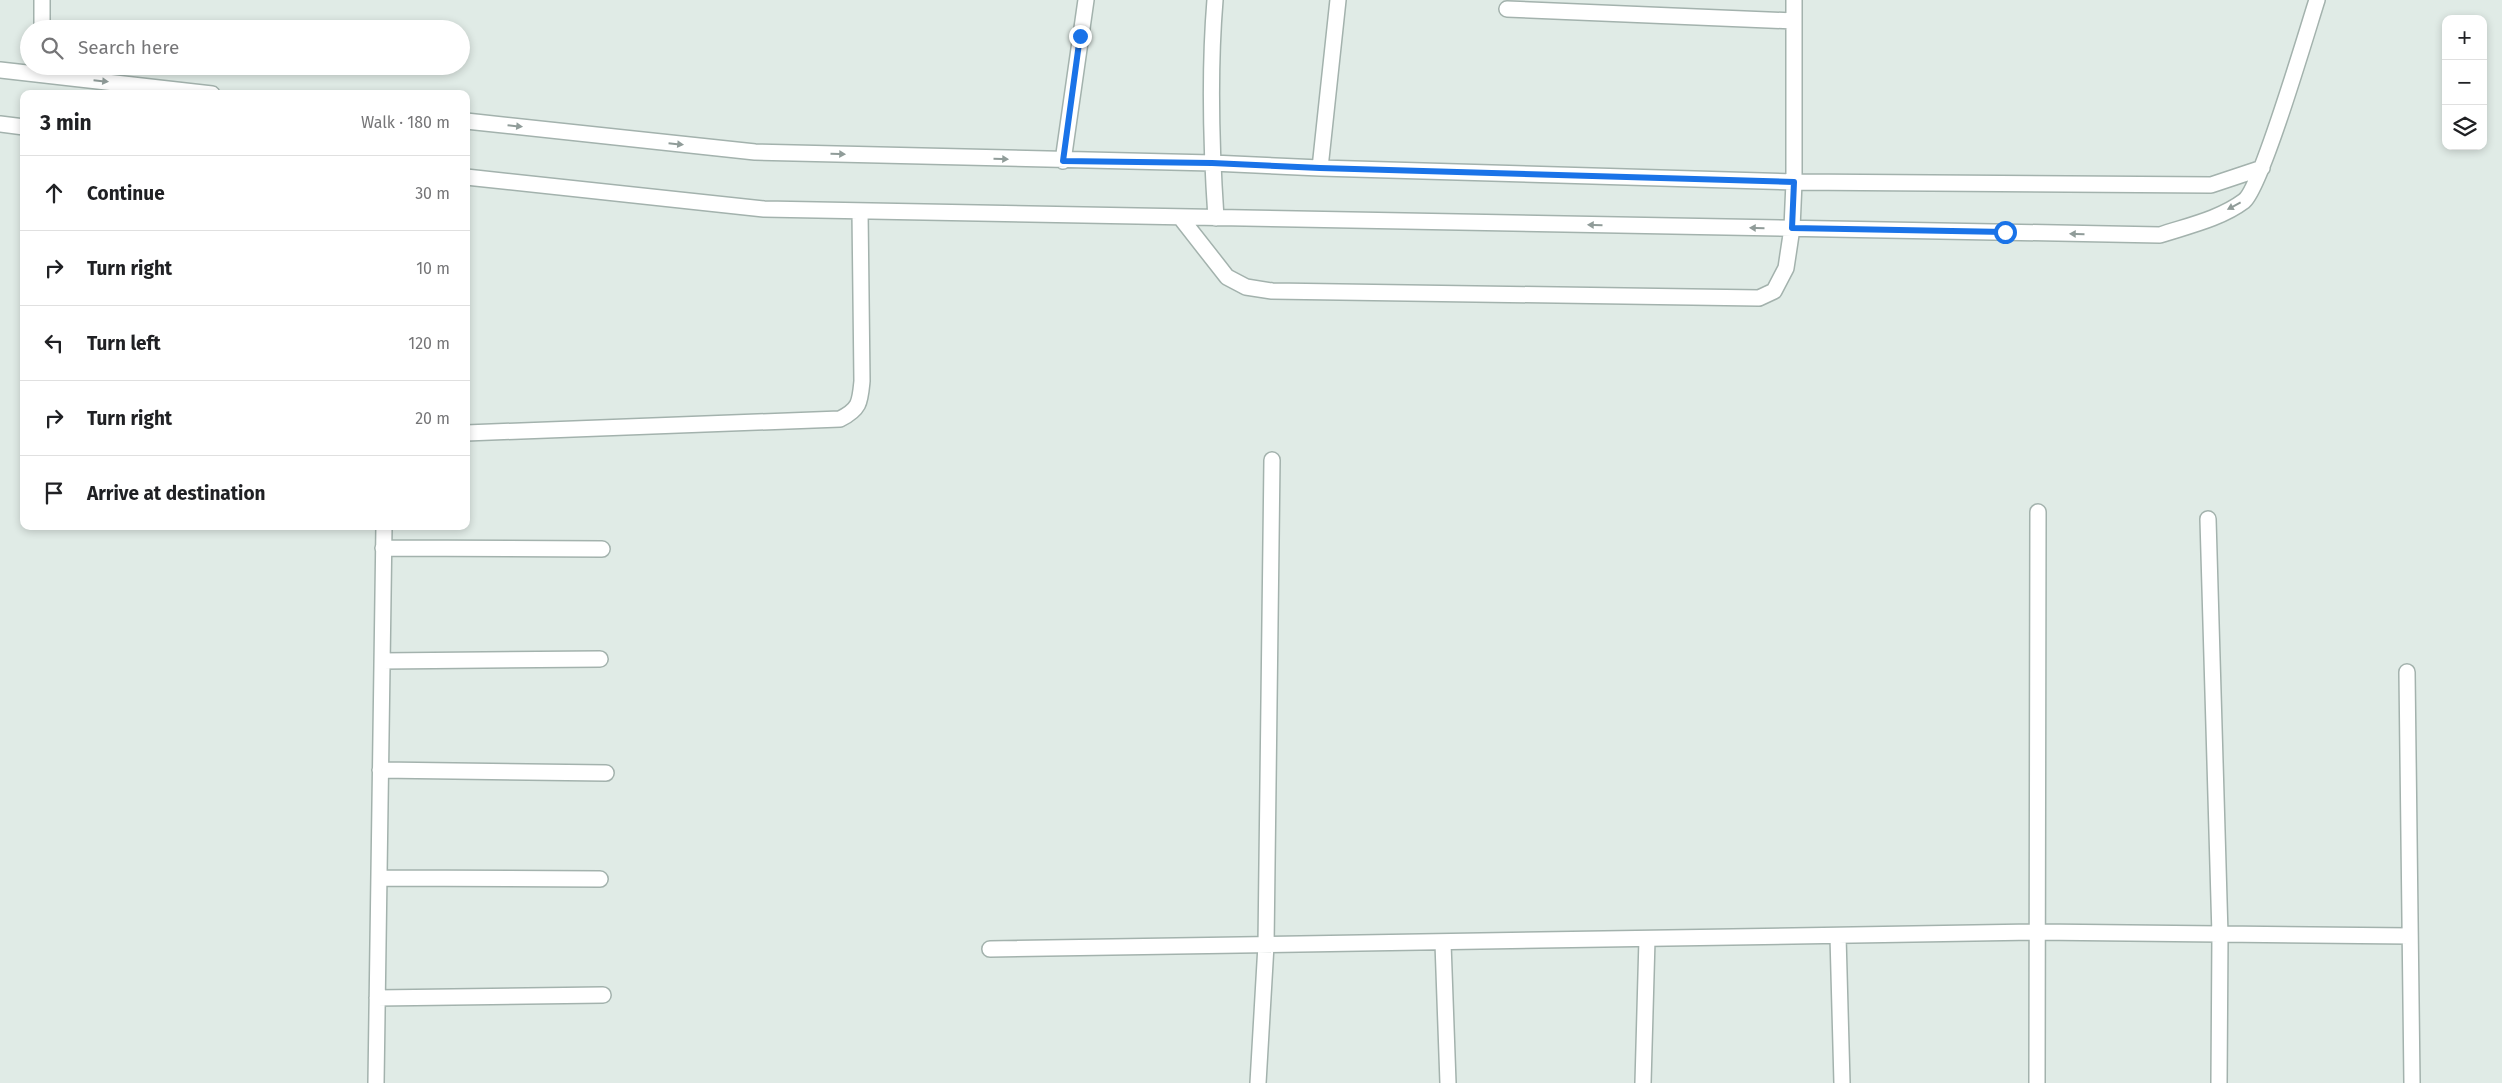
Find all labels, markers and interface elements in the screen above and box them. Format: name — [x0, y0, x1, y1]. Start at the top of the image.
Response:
map controls — [2442, 15, 2487, 150]
button: + — [2442, 15, 2487, 60]
search box — [20, 20, 470, 75]
route end — [1069, 25, 1092, 48]
icon: search — [38, 34, 66, 62]
text: Search here — [78, 36, 179, 59]
button: − — [2442, 60, 2487, 105]
one-way arrow — [93, 78, 109, 86]
button: layers — [2442, 105, 2487, 150]
text: 3 min — [40, 110, 92, 136]
text: Walk · 180 m — [361, 113, 450, 132]
one-way arrow — [507, 122, 523, 130]
one-way arrow — [669, 140, 685, 148]
one-way arrow — [831, 151, 847, 159]
one-way arrow — [993, 155, 1009, 163]
icon: ahead — [40, 179, 68, 207]
text: Continue — [87, 182, 165, 205]
text: 30 m — [415, 184, 450, 203]
one-way arrow — [2227, 202, 2241, 210]
one-way arrow — [1586, 221, 1602, 229]
route start — [1994, 221, 2017, 244]
one-way arrow — [1749, 224, 1765, 232]
one-way arrow — [2069, 229, 2085, 237]
icon: right — [40, 254, 68, 282]
text: Turn right — [87, 257, 172, 280]
text: 10 m — [416, 259, 450, 278]
icon: left — [40, 329, 68, 357]
text: Turn left — [87, 332, 161, 355]
text: 120 m — [408, 334, 450, 353]
icon: right — [40, 404, 68, 432]
text: Turn right — [87, 407, 172, 430]
text: 20 m — [415, 409, 450, 428]
icon: arrive — [40, 479, 68, 507]
text: Arrive at destination — [87, 482, 266, 505]

